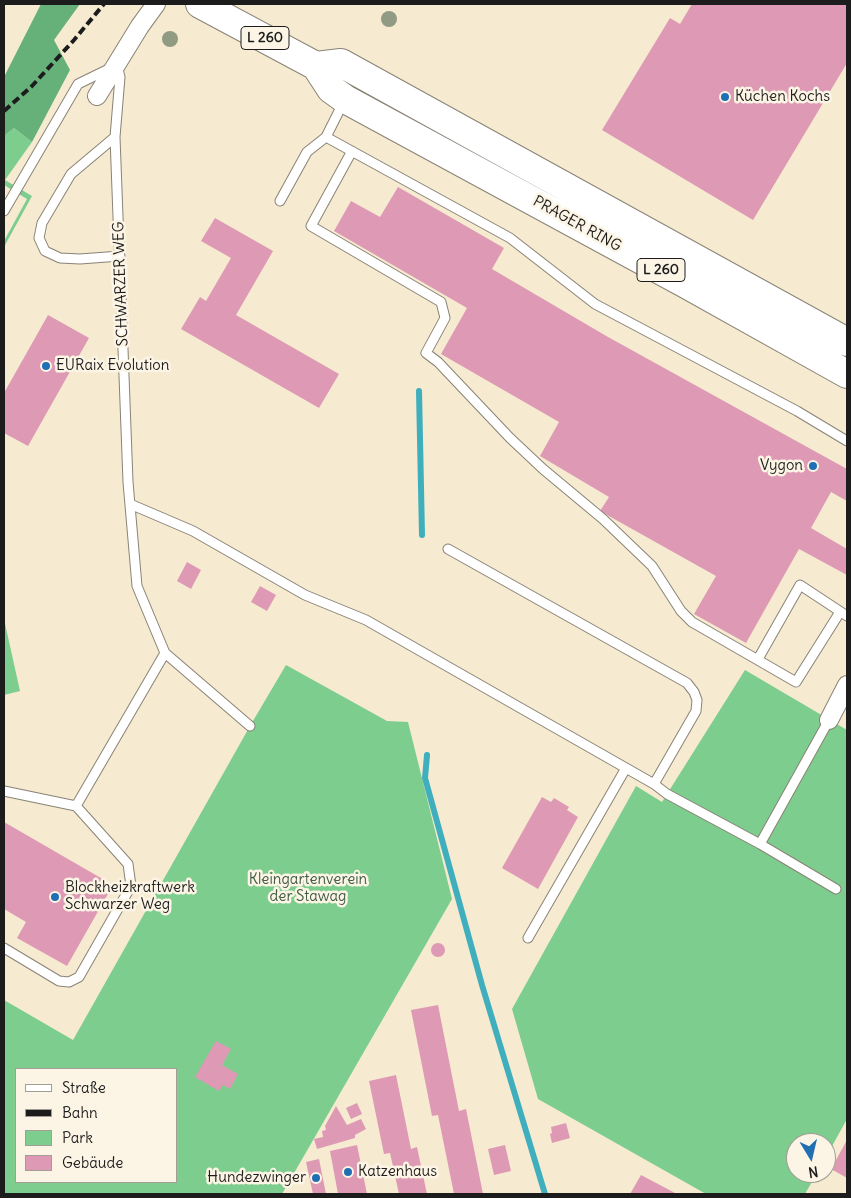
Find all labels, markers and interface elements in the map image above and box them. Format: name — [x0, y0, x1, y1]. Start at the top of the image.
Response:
road number: L 260 — [241, 26, 289, 49]
place label: Küchen Kochs — [735, 88, 830, 106]
marker: Küchen Kochs — [719, 91, 731, 103]
street label: PRAGER RING — [530, 192, 624, 256]
street label: SCHWARZER WEG — [110, 221, 132, 347]
road number: L 260 — [637, 258, 685, 282]
place label: EURaix Evolution — [56, 357, 169, 375]
marker: EURaix Evolution — [40, 360, 52, 372]
place label: Vygon — [760, 457, 803, 475]
marker: Vygon — [807, 460, 819, 472]
park label: Kleingartenverein der Stawag — [249, 871, 367, 906]
place label: Blockheizkraftwerk Schwarzer Weg — [65, 879, 195, 914]
marker: Blockheizkraftwerk Schwarzer Weg — [49, 891, 61, 903]
legend — [15, 1068, 178, 1183]
text: Straße — [62, 1078, 106, 1097]
text: Bahn — [62, 1103, 98, 1122]
text: Park — [62, 1128, 93, 1147]
north arrow — [786, 1133, 836, 1183]
text: Gebäude — [62, 1153, 123, 1172]
text: N — [807, 1162, 819, 1181]
place label: Katzenhaus — [358, 1163, 437, 1181]
marker: Katzenhaus — [342, 1166, 354, 1178]
place label: Hundezwinger — [207, 1169, 306, 1187]
marker: Hundezwinger — [310, 1172, 322, 1184]

